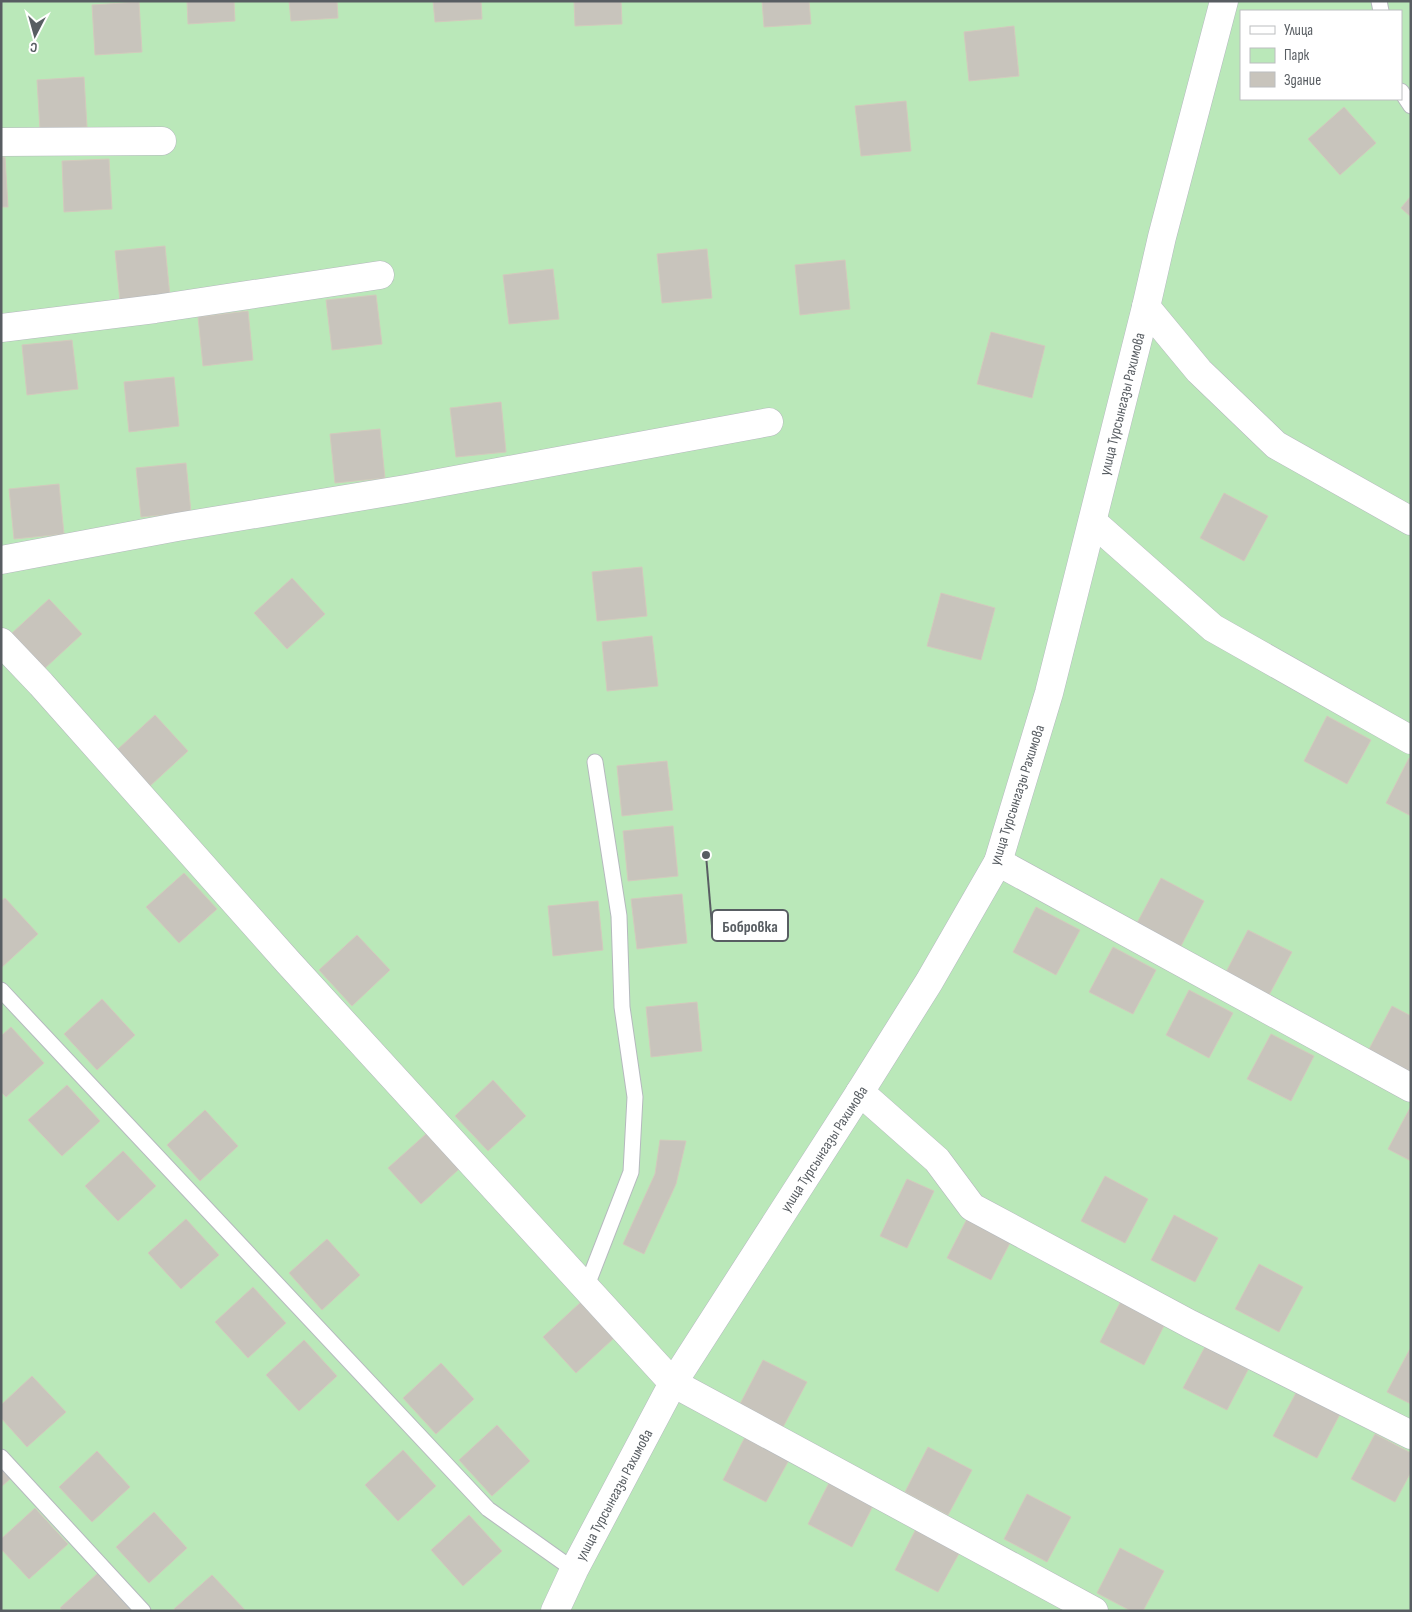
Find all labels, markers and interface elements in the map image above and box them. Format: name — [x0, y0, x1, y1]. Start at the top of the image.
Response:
north arrow — [10, 10, 60, 60]
legend — [1240, 10, 1402, 100]
text: Улица — [1284, 21, 1313, 40]
text: С — [29, 39, 38, 56]
text: Парк — [1284, 46, 1310, 65]
text: Здание — [1284, 71, 1321, 90]
street label: улица Турсынгазы Рахимова — [1096, 330, 1150, 478]
street label: улица Турсынгазы Рахимова — [986, 722, 1049, 868]
callout: Бобровка — [712, 910, 788, 941]
text: Бобровка — [722, 918, 778, 937]
street label: улица Турсынгазы Рахимова — [777, 1082, 872, 1216]
street label: улица Турсынгазы Рахимова — [572, 1426, 657, 1564]

